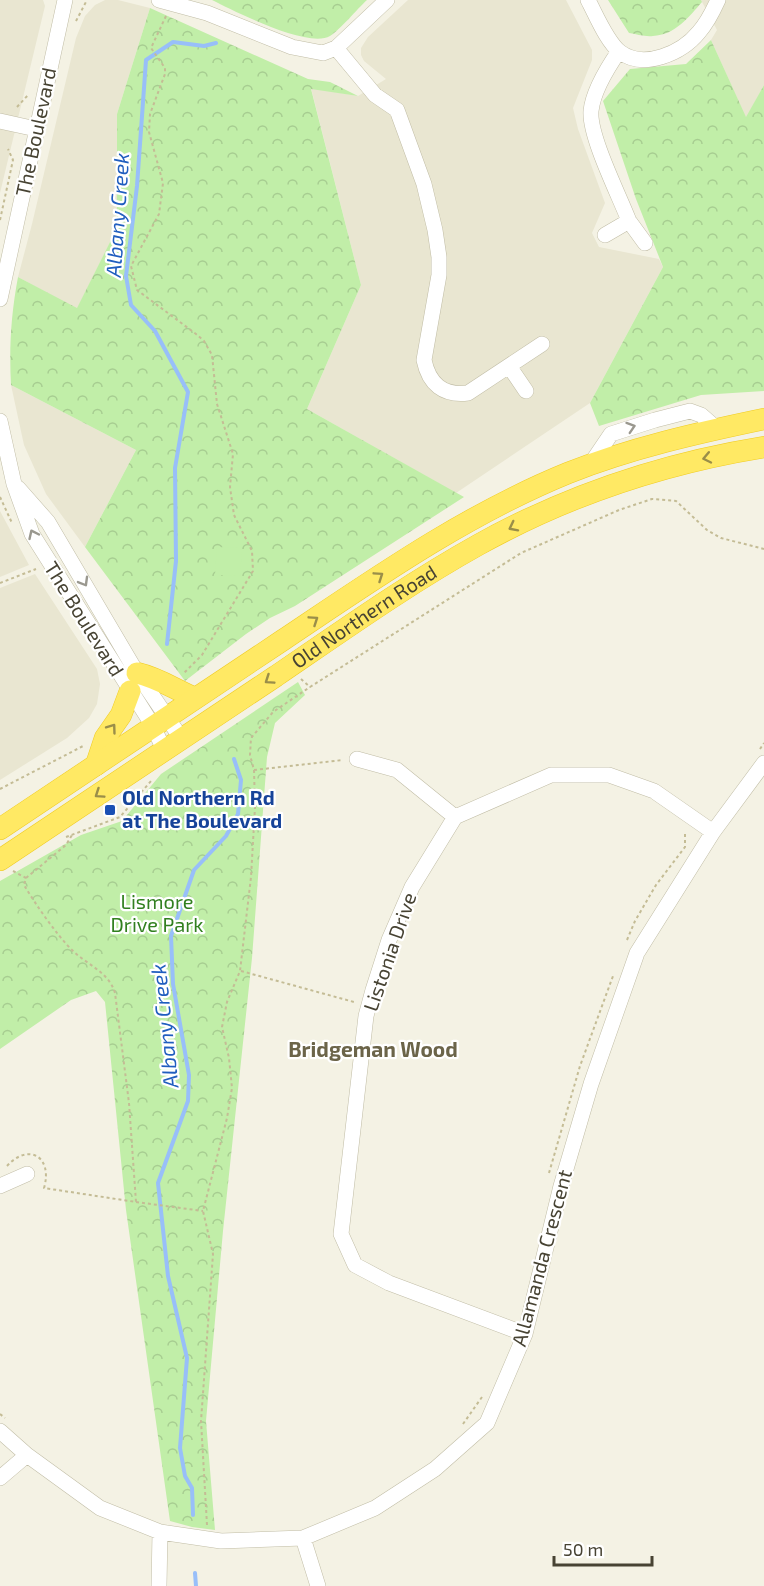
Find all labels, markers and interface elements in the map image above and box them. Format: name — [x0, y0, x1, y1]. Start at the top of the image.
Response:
street label: The Boulevard — [10, 65, 60, 198]
water label: Albany Creek — [100, 152, 134, 279]
one-way arrow — [625, 422, 636, 435]
one-way arrow — [702, 451, 712, 464]
one-way arrow — [508, 519, 519, 531]
one-way arrow — [28, 530, 40, 541]
street label: The Boulevard — [40, 557, 130, 680]
street label: Old Northern Road — [287, 559, 441, 673]
one-way arrow — [372, 572, 383, 583]
one-way arrow — [77, 576, 88, 586]
one-way arrow — [308, 615, 318, 627]
one-way arrow — [264, 673, 275, 684]
one-way arrow — [105, 723, 116, 734]
place label: Old Northern Rd at The Boulevard — [122, 785, 282, 832]
one-way arrow — [94, 787, 105, 798]
marker: Old Northern Rd at The Boulevard — [103, 803, 117, 817]
park label: Lismore Drive Park — [111, 889, 203, 936]
street label: Listonia Drive — [358, 889, 421, 1014]
water label: Albany Creek — [145, 963, 184, 1091]
district label: Bridgeman Wood — [288, 1036, 458, 1061]
street label: Allamanda Crescent — [506, 1166, 576, 1349]
scale bar — [554, 1529, 652, 1567]
text: 50 m — [563, 1538, 603, 1560]

